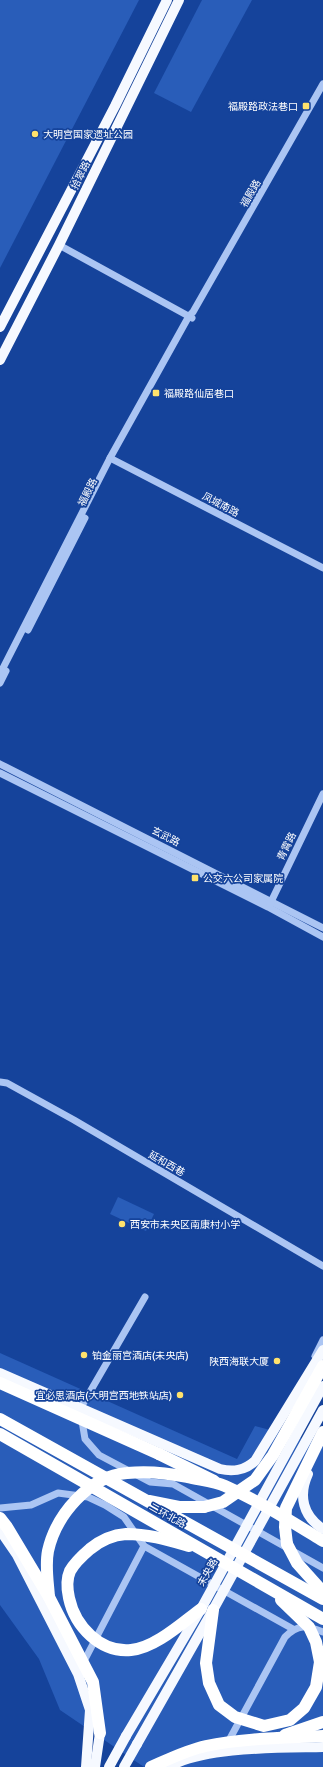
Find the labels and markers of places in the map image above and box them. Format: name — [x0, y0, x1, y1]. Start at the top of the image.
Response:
place label: 福殿路政法巷口 — [228, 101, 298, 113]
marker: 福殿路政法巷口 — [301, 101, 311, 111]
marker: 大明宫国家遗址公园 — [30, 129, 40, 139]
place label: 大明宫国家遗址公园 — [43, 129, 133, 141]
marker: 福殿路仙居巷口 — [151, 388, 161, 398]
place label: 福殿路仙居巷口 — [164, 388, 234, 400]
marker: 公交六公司家属院 — [190, 873, 200, 883]
place label: 公交六公司家属院 — [203, 873, 283, 885]
marker: 西安市未央区南康村小学 — [117, 1219, 127, 1229]
place label: 西安市未央区南康村小学 — [130, 1219, 240, 1231]
marker: 铂金丽宫酒店(未央店) — [79, 1350, 89, 1360]
place label: 铂金丽宫酒店(未央店) — [92, 1350, 189, 1362]
place label: 陕西海联大厦 — [209, 1356, 269, 1368]
marker: 陕西海联大厦 — [272, 1356, 282, 1366]
place label: 宜必思酒店(大明宫西地铁站店) — [35, 1390, 172, 1402]
marker: 宜必思酒店(大明宫西地铁站店) — [175, 1390, 185, 1400]

